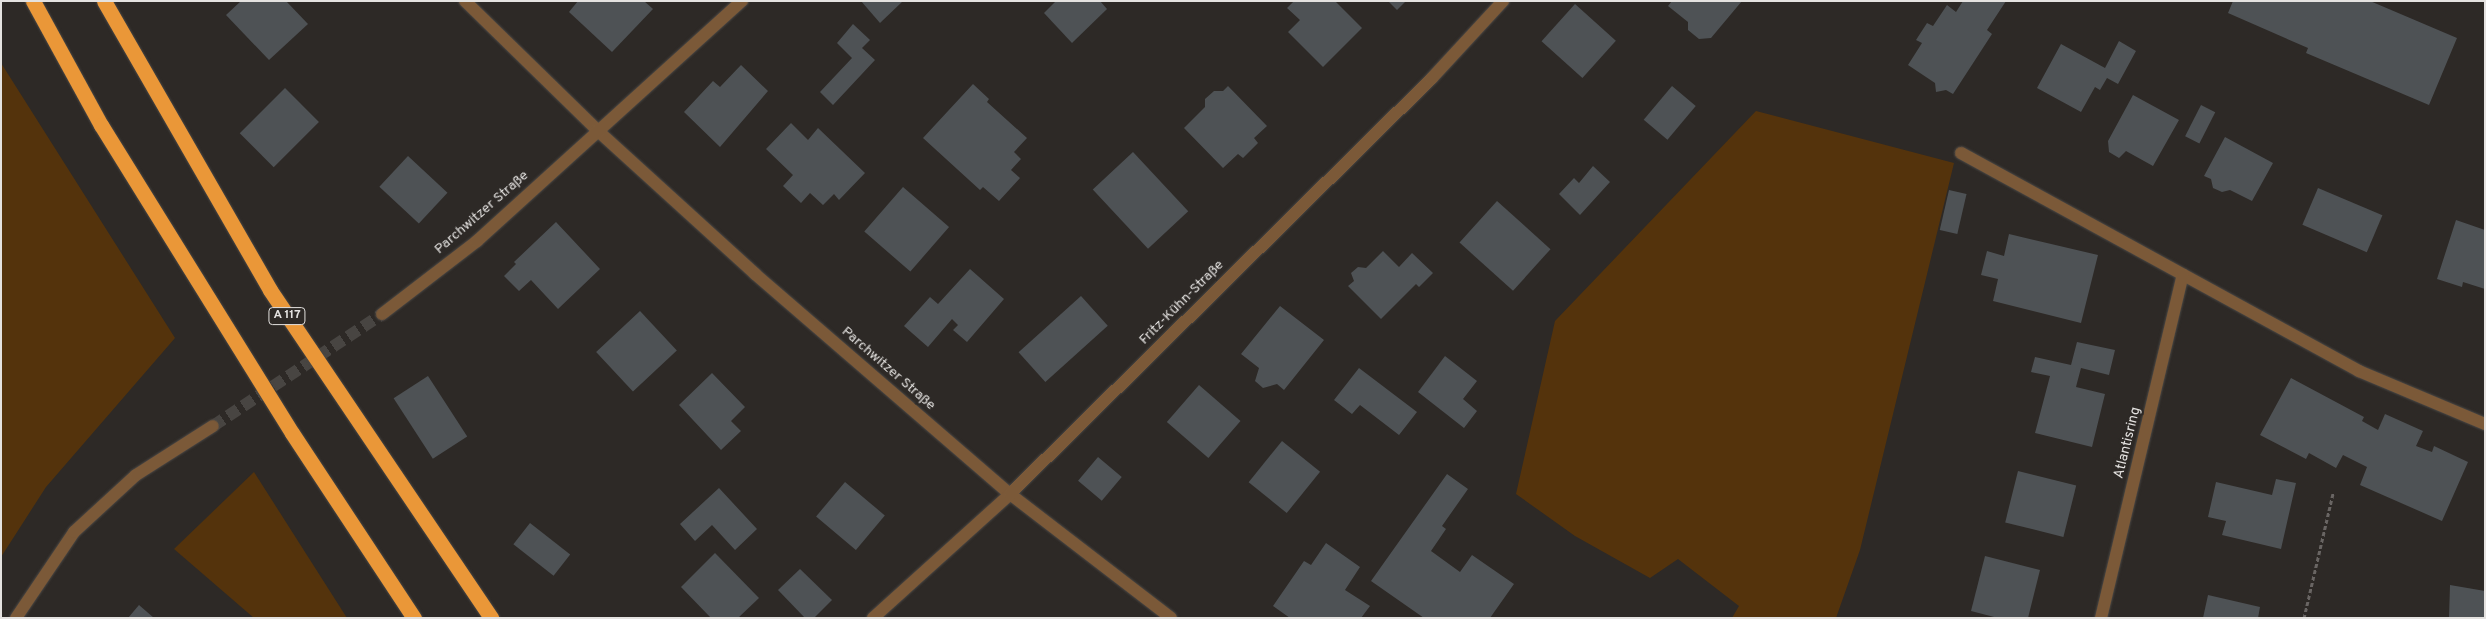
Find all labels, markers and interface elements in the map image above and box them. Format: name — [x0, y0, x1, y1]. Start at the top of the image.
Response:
street label: Parchwitzer Straße — [432, 168, 532, 258]
street label: Fritz-Kühn-Straße — [1136, 257, 1228, 349]
road number: A 117 — [267, 306, 307, 326]
street label: Parchwitzer Straße — [838, 324, 938, 414]
street label: Atlantisring — [2111, 405, 2145, 481]

